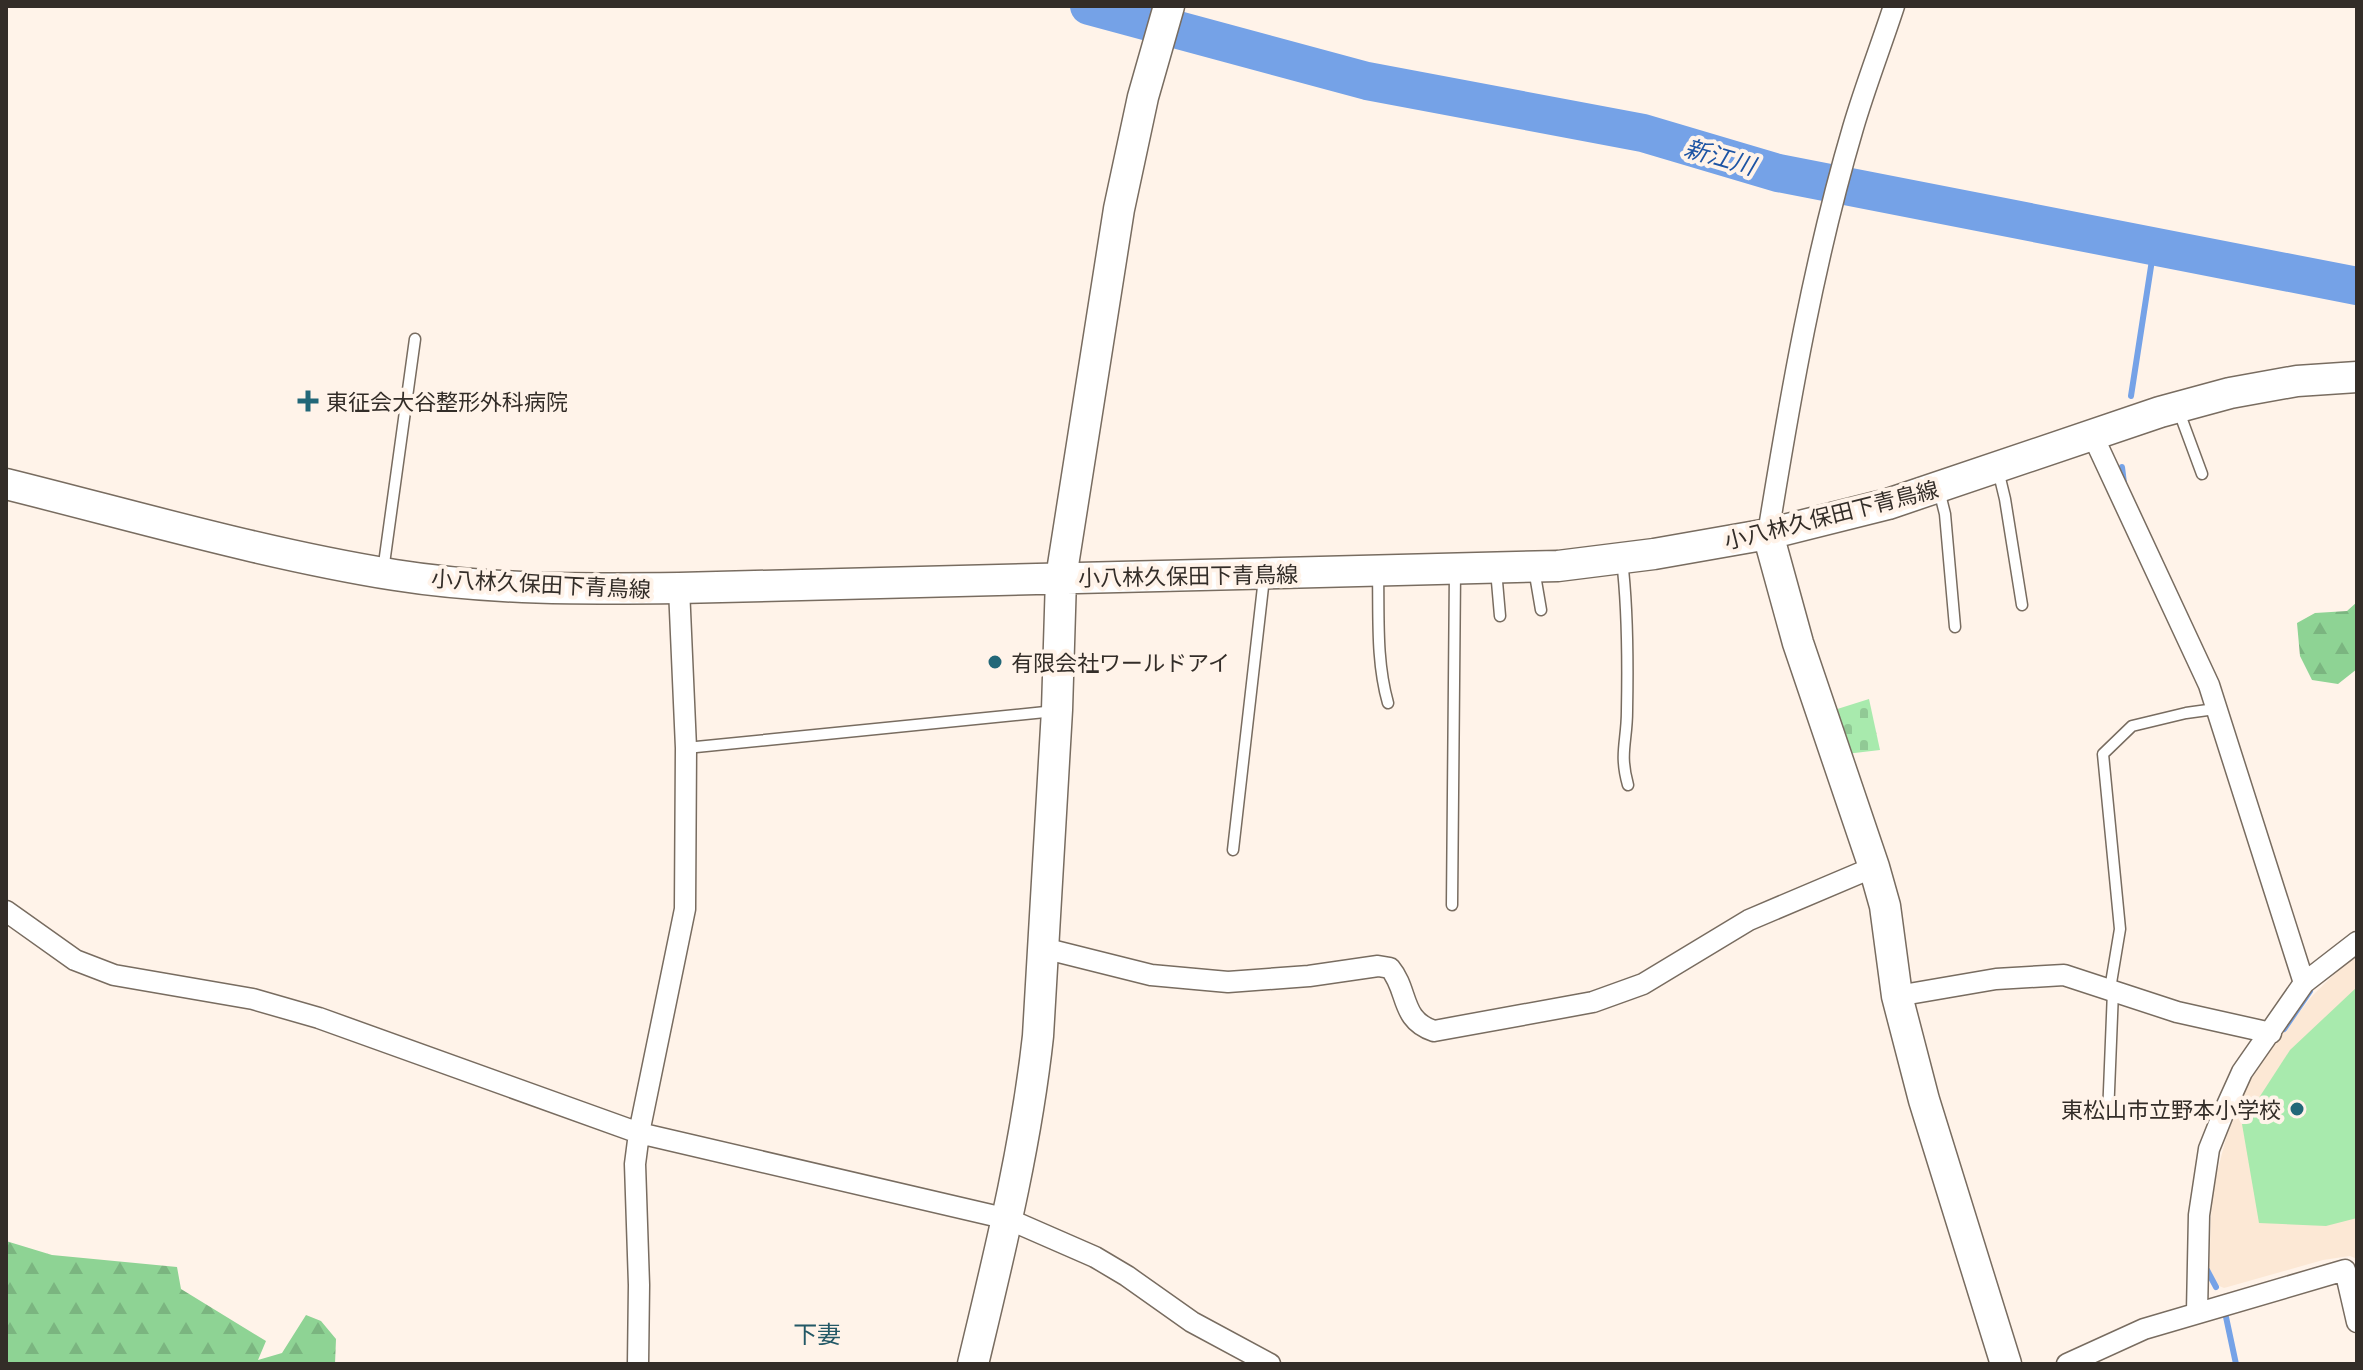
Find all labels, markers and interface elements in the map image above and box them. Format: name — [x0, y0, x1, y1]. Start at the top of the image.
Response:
water label: 新江川 — [1681, 132, 1761, 181]
place label: 東征会大谷整形外科病院 — [326, 388, 568, 414]
marker: 東征会大谷整形外科病院 — [297, 390, 319, 412]
street label: 小八林久保田下青鳥線 — [1721, 475, 1941, 553]
street label: 小八林久保田下青鳥線 — [1078, 560, 1298, 590]
street label: 小八林久保田下青鳥線 — [430, 564, 652, 602]
place label: 有限会社ワールドアイ — [1011, 649, 1230, 675]
marker: 有限会社ワールドアイ — [986, 653, 1004, 671]
place label: 東松山市立野本小学校 — [2061, 1096, 2281, 1122]
marker: 東松山市立野本小学校 — [2288, 1100, 2306, 1118]
district label: 下妻 — [793, 1319, 841, 1348]

